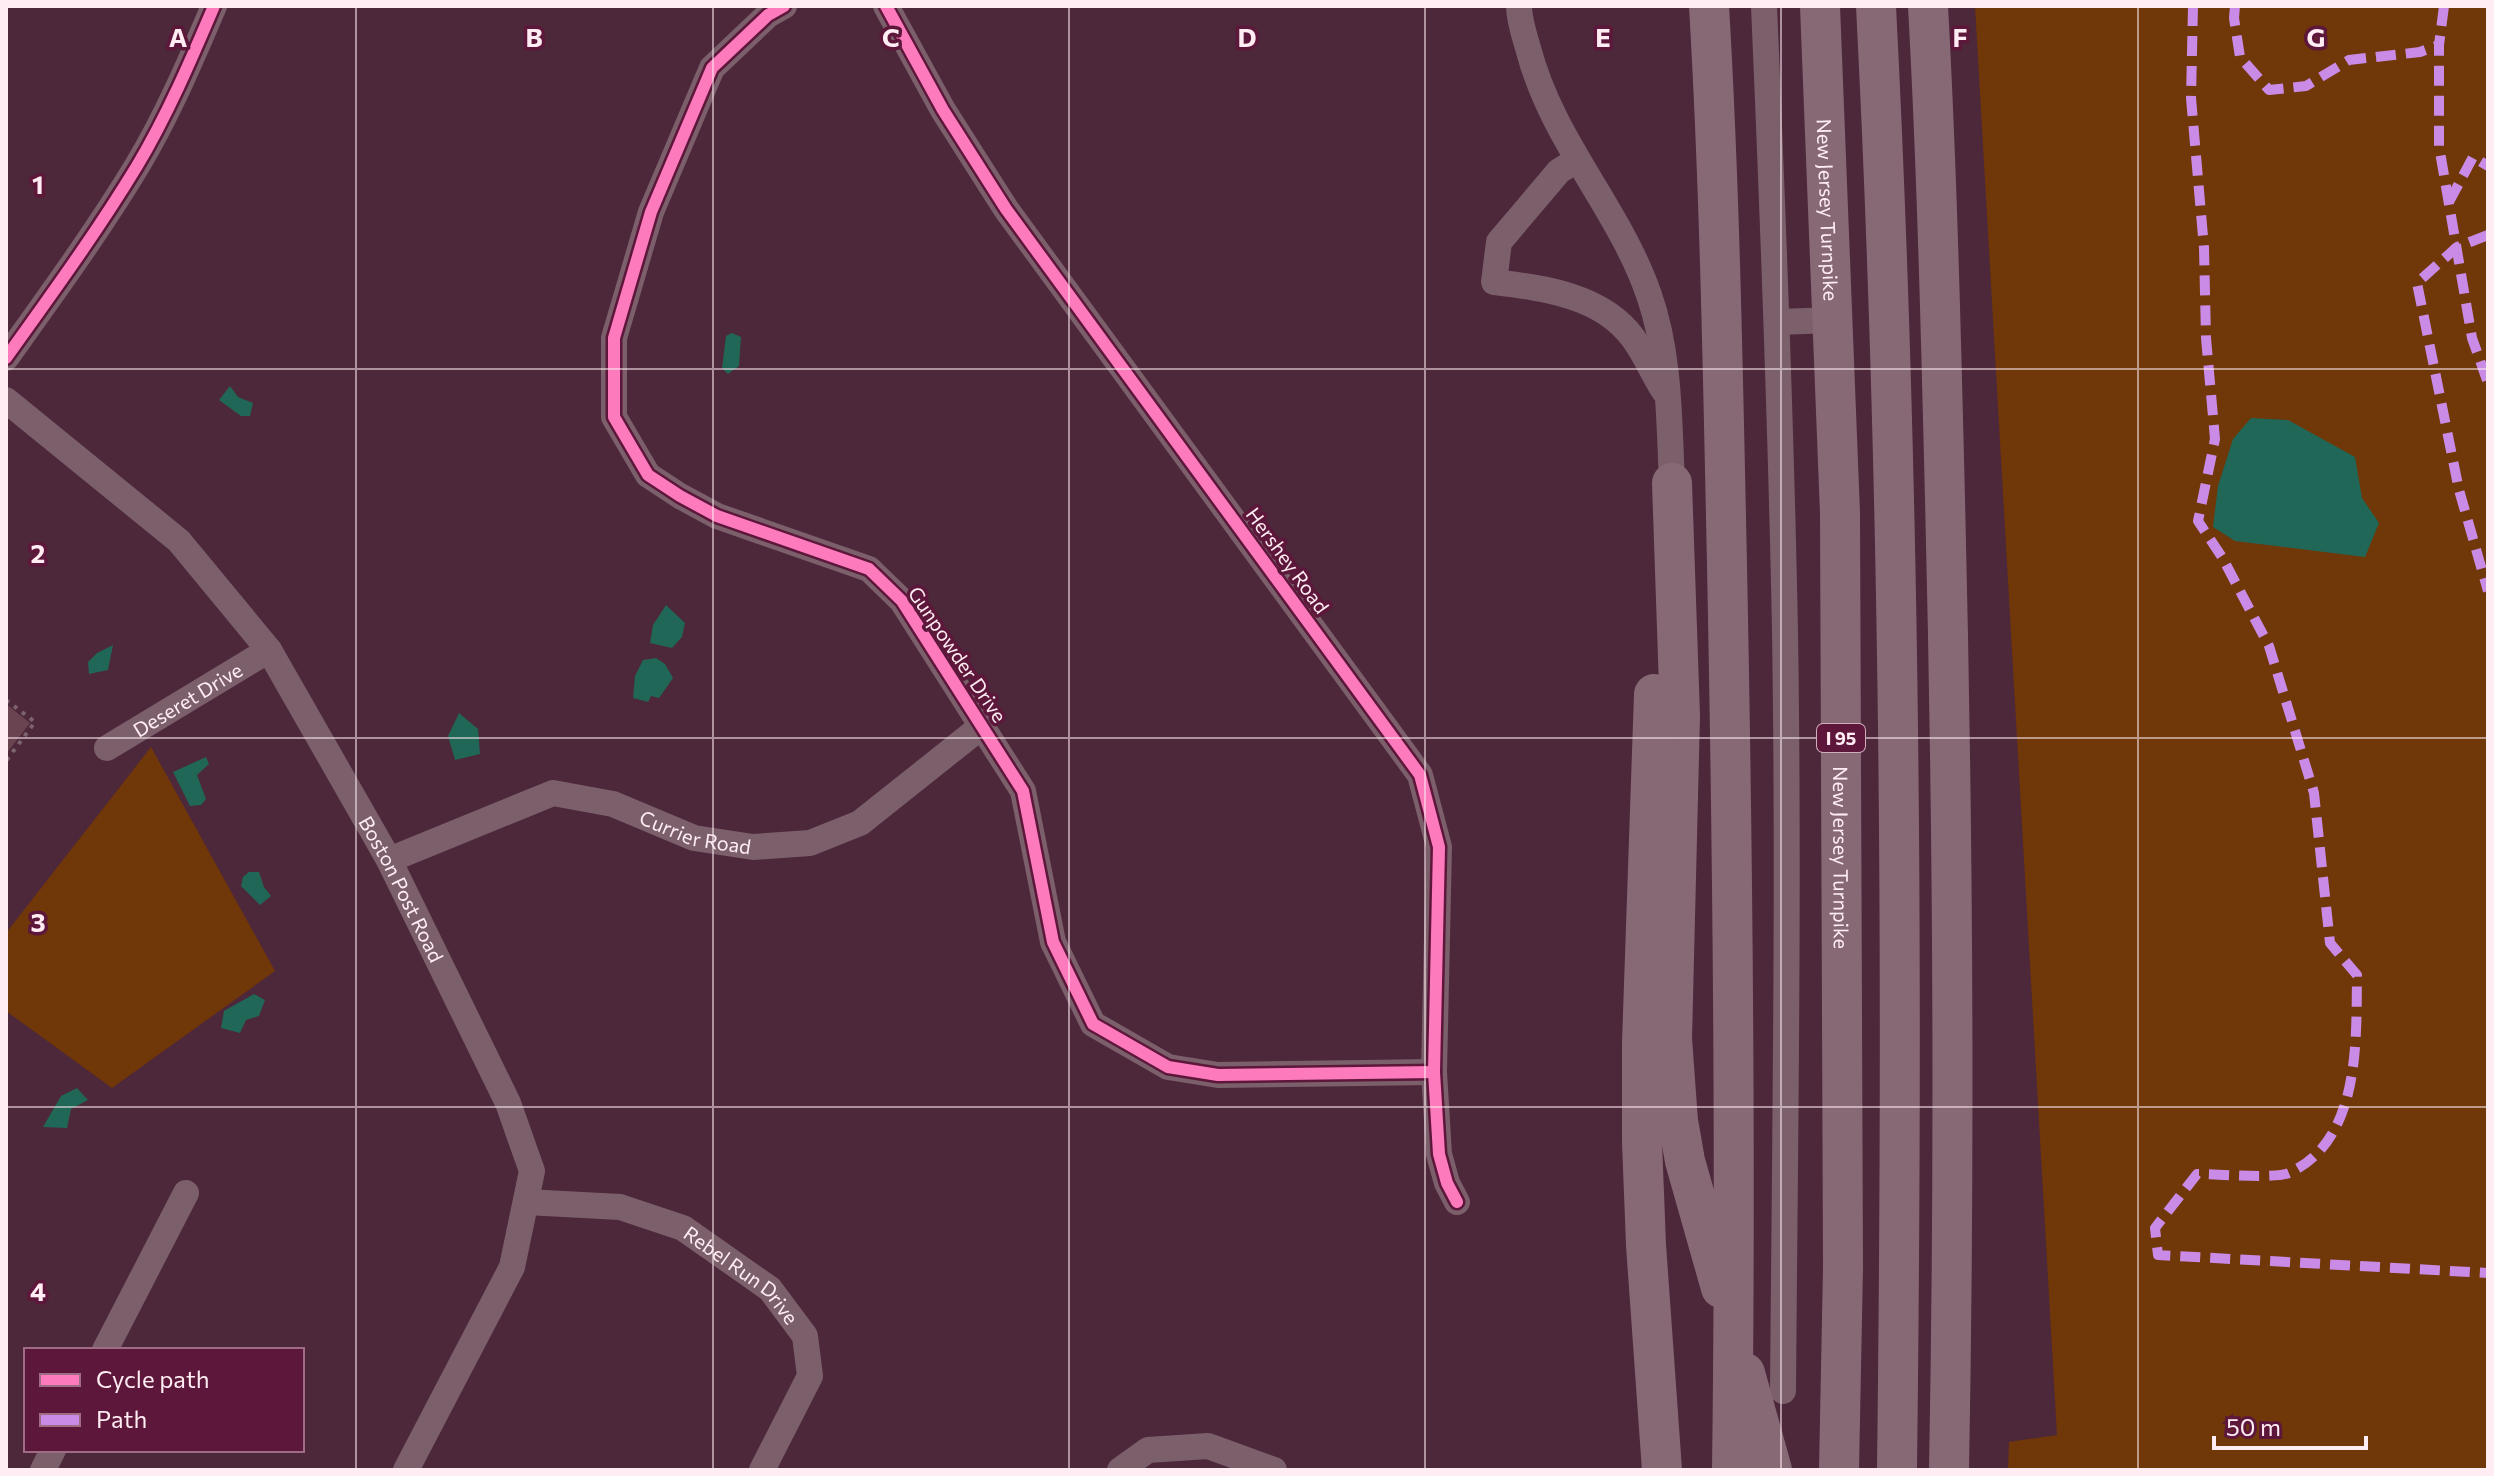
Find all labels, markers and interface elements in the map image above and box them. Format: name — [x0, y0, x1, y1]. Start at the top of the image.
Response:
text: A — [169, 21, 188, 52]
text: B — [525, 21, 543, 52]
text: C — [882, 21, 900, 52]
text: D — [1237, 21, 1257, 52]
text: E — [1595, 21, 1611, 52]
text: F — [1952, 21, 1968, 52]
text: G — [2307, 21, 2325, 52]
street label: New Jersey Turnpike — [1812, 118, 1844, 302]
text: 1 — [32, 168, 44, 199]
street label: Hershey Road — [1242, 502, 1334, 618]
text: 2 — [31, 537, 45, 568]
street label: Gunpowder Drive — [904, 581, 1012, 727]
street label: Deseret Drive — [128, 657, 246, 742]
road number: I 95 — [1817, 724, 1865, 752]
street label: New Jersey Turnpike — [1829, 766, 1854, 949]
street label: Currier Road — [636, 805, 753, 859]
street label: Boston Post Road — [354, 812, 449, 966]
text: 3 — [30, 906, 46, 937]
street label: Rebel Run Drive — [679, 1221, 804, 1329]
text: 4 — [30, 1275, 46, 1306]
legend — [24, 1348, 304, 1452]
text: Cycle path — [96, 1364, 210, 1393]
scale bar — [2214, 1400, 2366, 1450]
text: Path — [96, 1404, 147, 1433]
text: 50 m — [2226, 1412, 2281, 1441]

